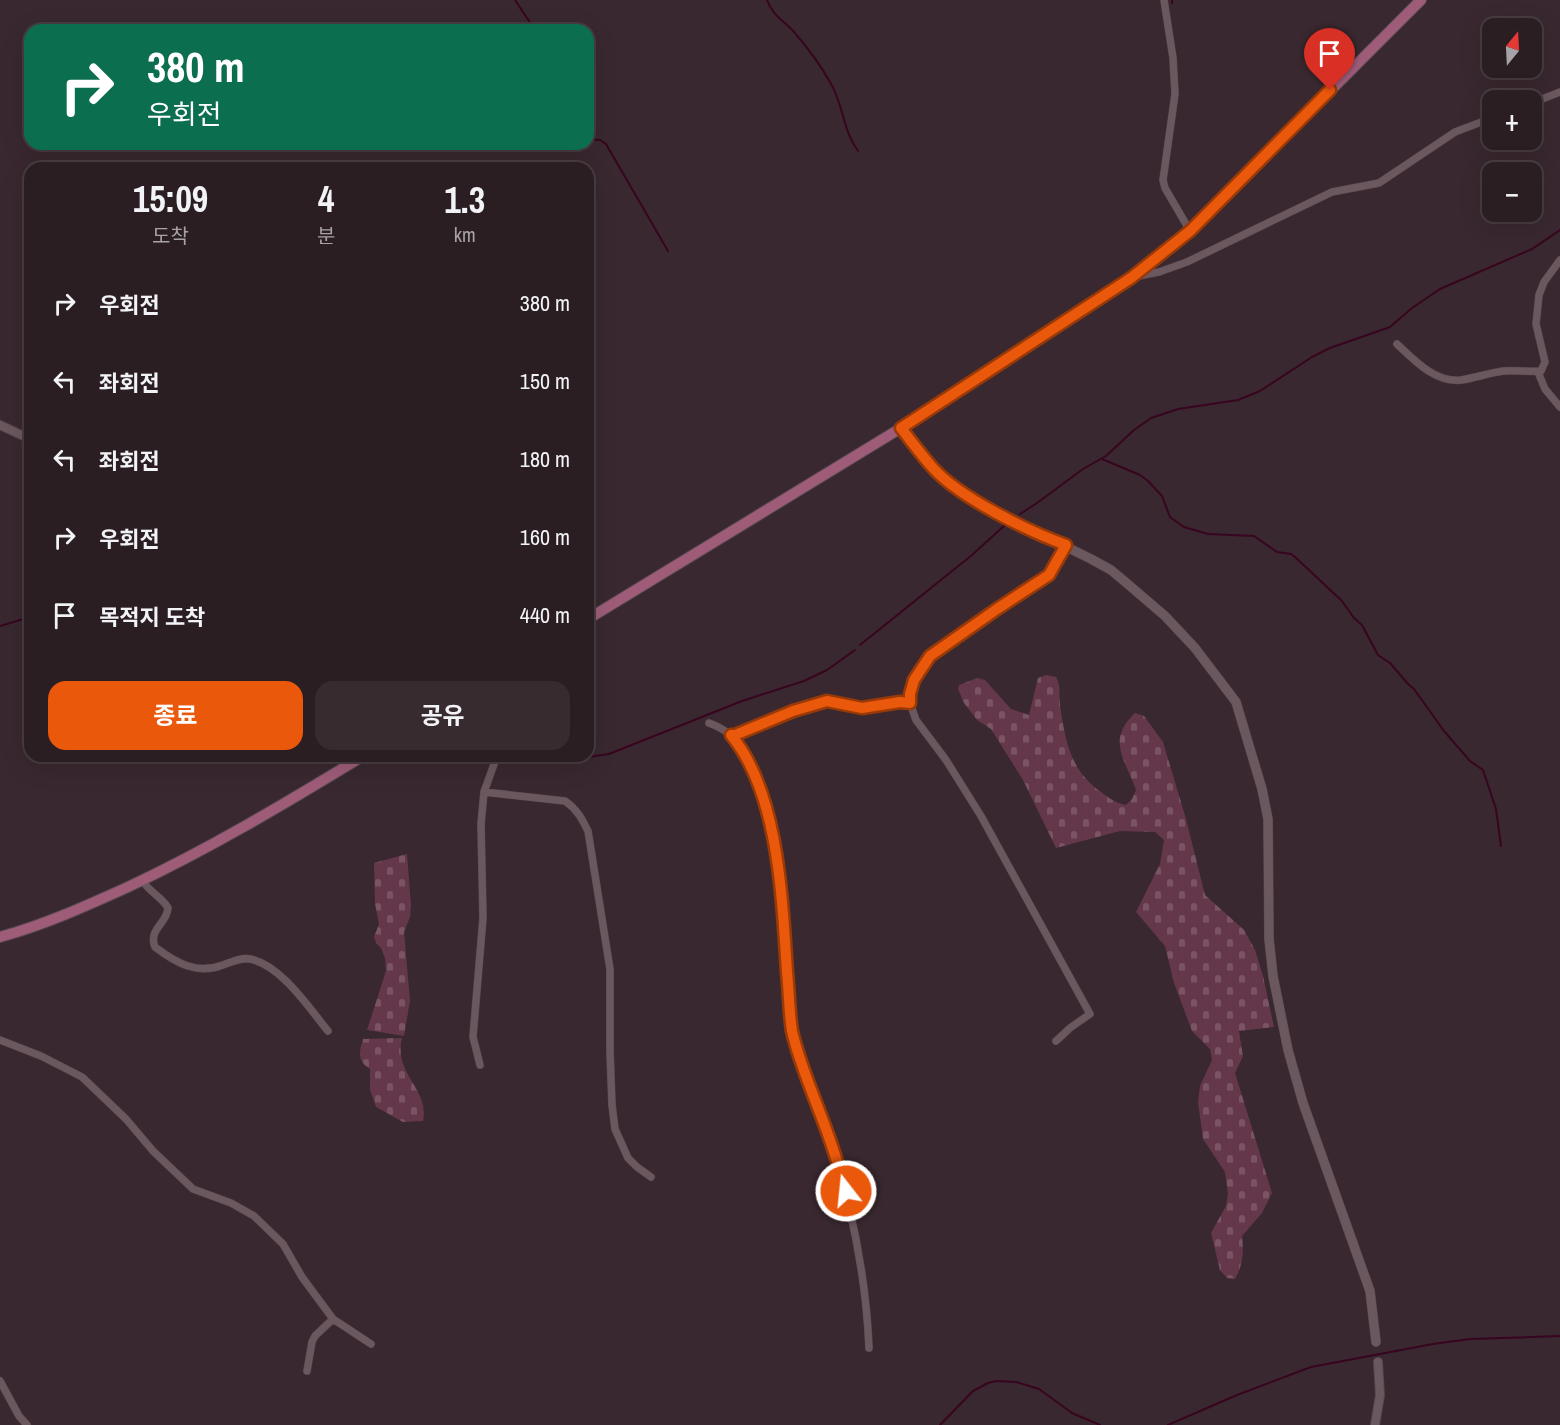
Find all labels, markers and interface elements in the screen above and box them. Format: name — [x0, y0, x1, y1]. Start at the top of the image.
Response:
north arrow — [1482, 18, 1542, 78]
map controls — [1482, 18, 1542, 222]
pin — [1304, 28, 1355, 90]
icon: arrive — [1313, 37, 1346, 70]
text: 380 m — [147, 39, 245, 95]
icon: right — [48, 48, 126, 126]
button: + — [1482, 90, 1542, 150]
text: 우회전 — [147, 96, 222, 132]
button: − — [1482, 162, 1542, 222]
text: 15:09 — [133, 175, 208, 223]
text: 4 — [318, 175, 334, 223]
text: 1.3 — [444, 176, 485, 224]
text: km — [454, 221, 476, 248]
text: 도착 — [152, 222, 189, 249]
text: 분 — [317, 222, 335, 249]
icon: right — [48, 287, 81, 320]
text: 380 m — [520, 288, 570, 318]
text: 우회전 — [99, 290, 160, 320]
icon: left — [48, 365, 81, 398]
text: 150 m — [520, 366, 570, 396]
text: 좌회전 — [99, 368, 160, 398]
icon: left — [48, 443, 81, 476]
text: 180 m — [520, 444, 570, 474]
text: 좌회전 — [99, 446, 160, 476]
icon: right — [48, 521, 81, 554]
text: 160 m — [520, 522, 570, 552]
text: 우회전 — [99, 524, 160, 554]
icon: arrive — [48, 599, 81, 632]
text: 440 m — [520, 600, 570, 630]
text: 목적지 도착 — [99, 602, 205, 632]
button: 종료 — [48, 681, 303, 750]
button: 공유 — [315, 681, 570, 750]
position arrow — [814, 1159, 878, 1223]

